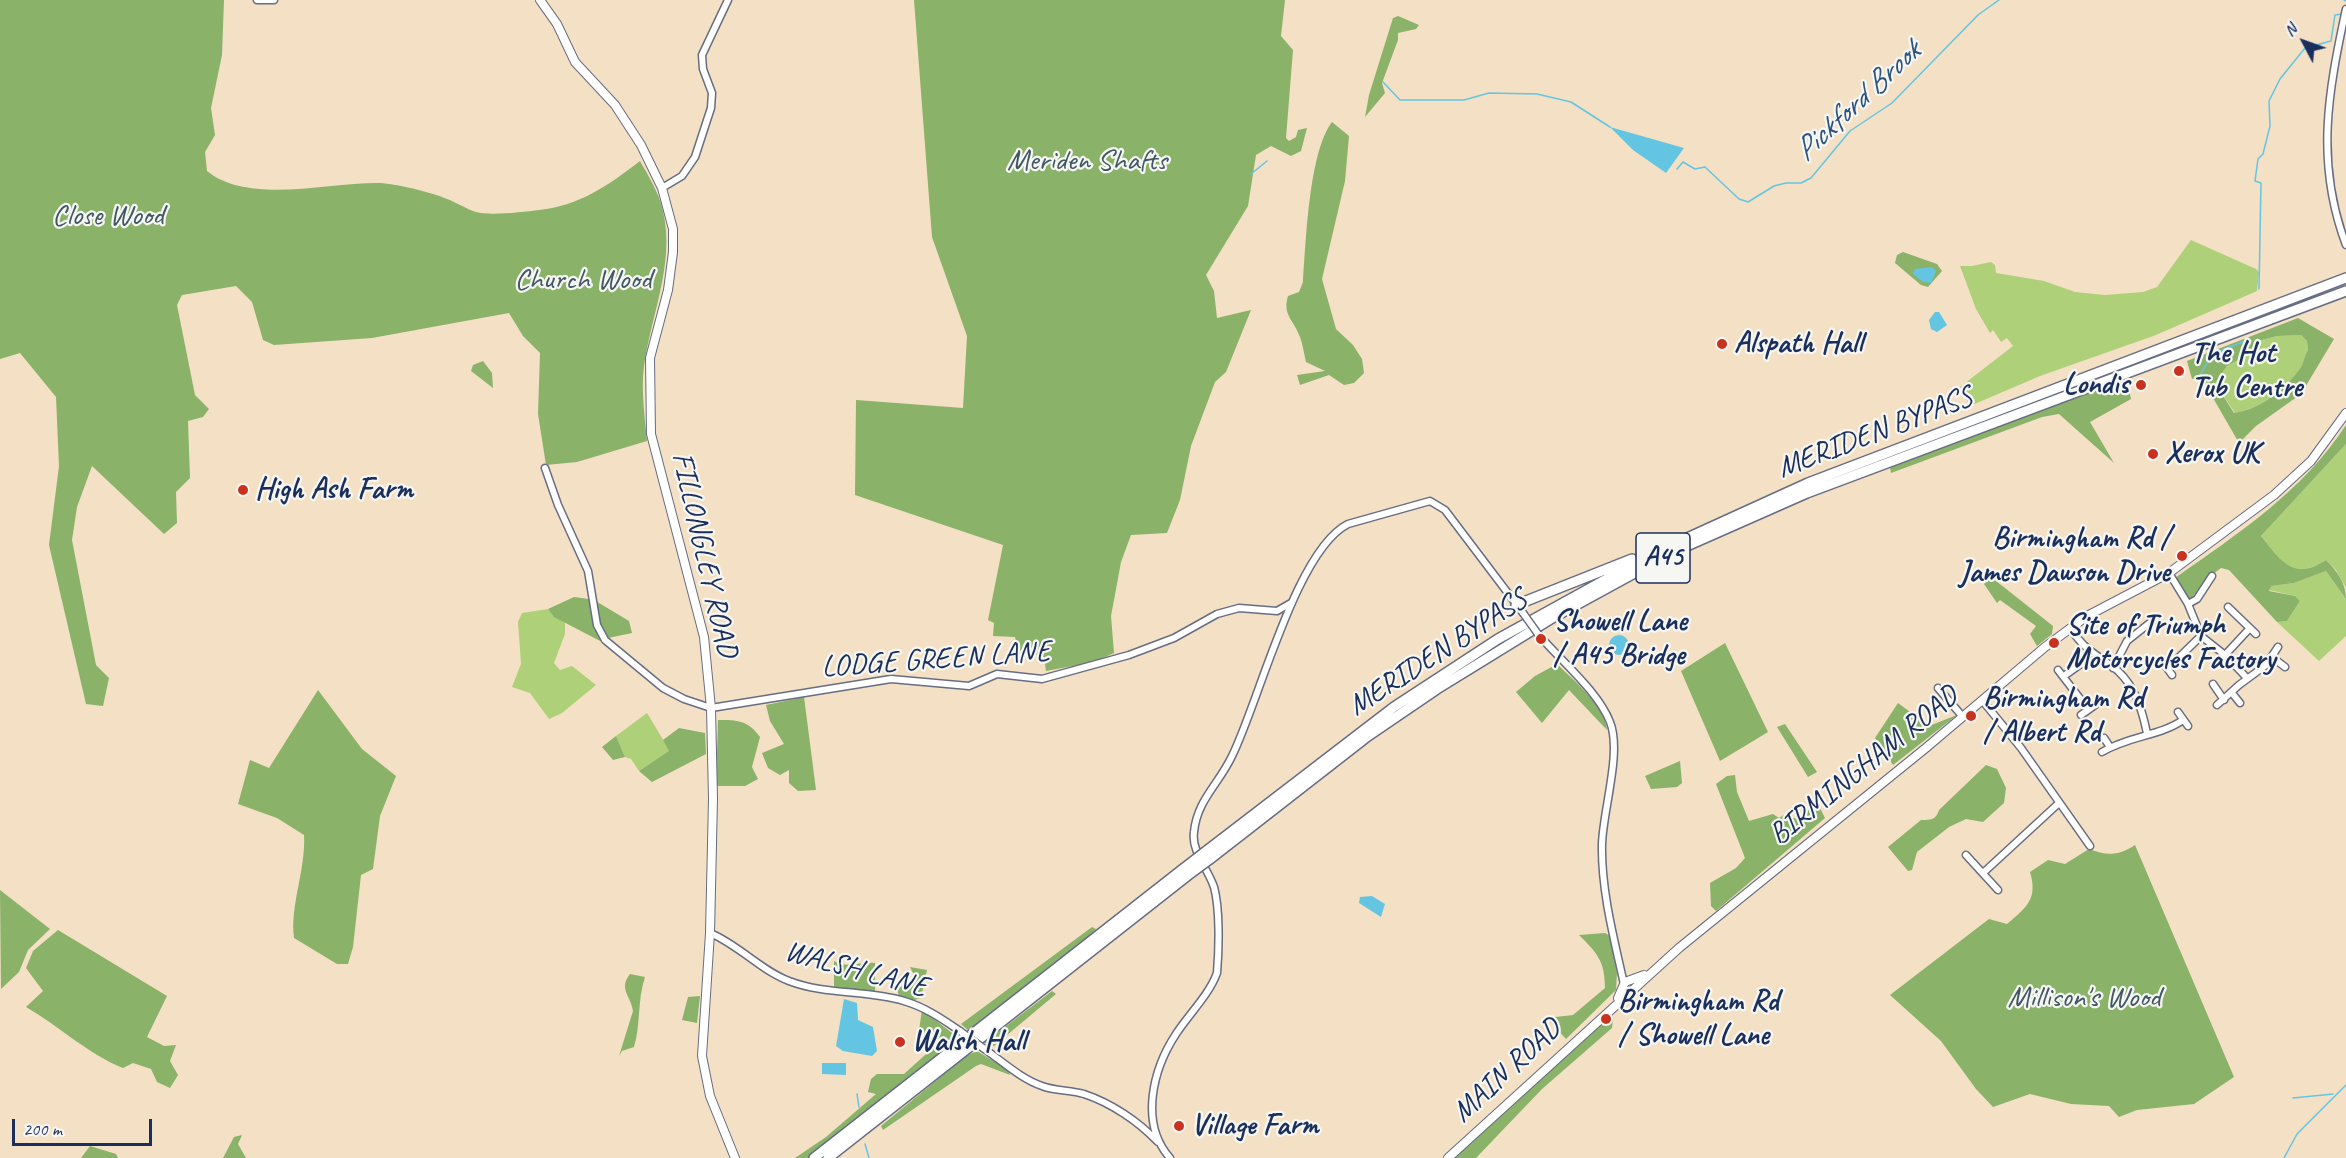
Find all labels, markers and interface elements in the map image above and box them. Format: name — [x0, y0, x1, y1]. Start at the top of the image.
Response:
north arrow — [2274, 12, 2334, 72]
text: N — [2280, 20, 2301, 40]
water label: Pickford Brook — [1787, 34, 1929, 170]
park label: Meriden Shafts — [1007, 143, 1167, 179]
park label: Close Wood — [52, 198, 164, 234]
park label: Church Wood — [515, 262, 651, 298]
place label: Alspath Hall — [1734, 326, 1862, 362]
place label: The Hot Tub Centre — [2191, 336, 2302, 406]
marker: Alspath Hall — [1715, 337, 1729, 351]
marker: The Hot Tub Centre — [2172, 364, 2186, 378]
place label: Londis — [2063, 367, 2129, 403]
marker: Londis — [2134, 378, 2148, 392]
street label: MERIDEN BYPASS — [1772, 379, 1978, 487]
place label: Xerox UK — [2165, 436, 2259, 472]
marker: Xerox UK — [2146, 447, 2160, 461]
street label: FILLONGLEY ROAD — [663, 449, 745, 661]
place label: High Ash Farm — [255, 472, 413, 508]
marker: High Ash Farm — [236, 483, 250, 497]
place label: Birmingham Rd / James Dawson Drive — [1959, 521, 2170, 592]
road number: A45 — [1636, 533, 1690, 583]
marker: Birmingham Rd / James Dawson Drive — [2175, 549, 2189, 563]
street label: MERIDEN BYPASS — [1342, 582, 1534, 724]
place label: Showell Lane / A45 Bridge — [1553, 604, 1687, 674]
place label: Site of Triumph Motorcycles Factory — [2066, 608, 2275, 678]
marker: Showell Lane / A45 Bridge — [1534, 632, 1548, 646]
street label: LODGE GREEN LANE — [820, 634, 1052, 686]
marker: Site of Triumph Motorcycles Factory — [2047, 636, 2061, 650]
street label: BIRMINGHAM ROAD — [1762, 679, 1966, 853]
place label: Birmingham Rd / Albert Rd — [1983, 681, 2143, 752]
marker: Birmingham Rd / Albert Rd — [1964, 709, 1978, 723]
street label: WALSH LANE — [781, 934, 931, 1006]
park label: Millison's Wood — [2007, 980, 2161, 1016]
place label: Birmingham Rd / Showell Lane — [1618, 984, 1778, 1054]
street label: MAIN ROAD — [1445, 1011, 1569, 1131]
marker: Birmingham Rd / Showell Lane — [1599, 1012, 1613, 1026]
place label: Walsh Hall — [912, 1024, 1025, 1060]
marker: Walsh Hall — [893, 1035, 907, 1049]
scale bar — [15, 1107, 154, 1145]
place label: Village Farm — [1191, 1108, 1318, 1144]
text: 200 m — [23, 1118, 62, 1140]
marker: Village Farm — [1172, 1119, 1186, 1133]

